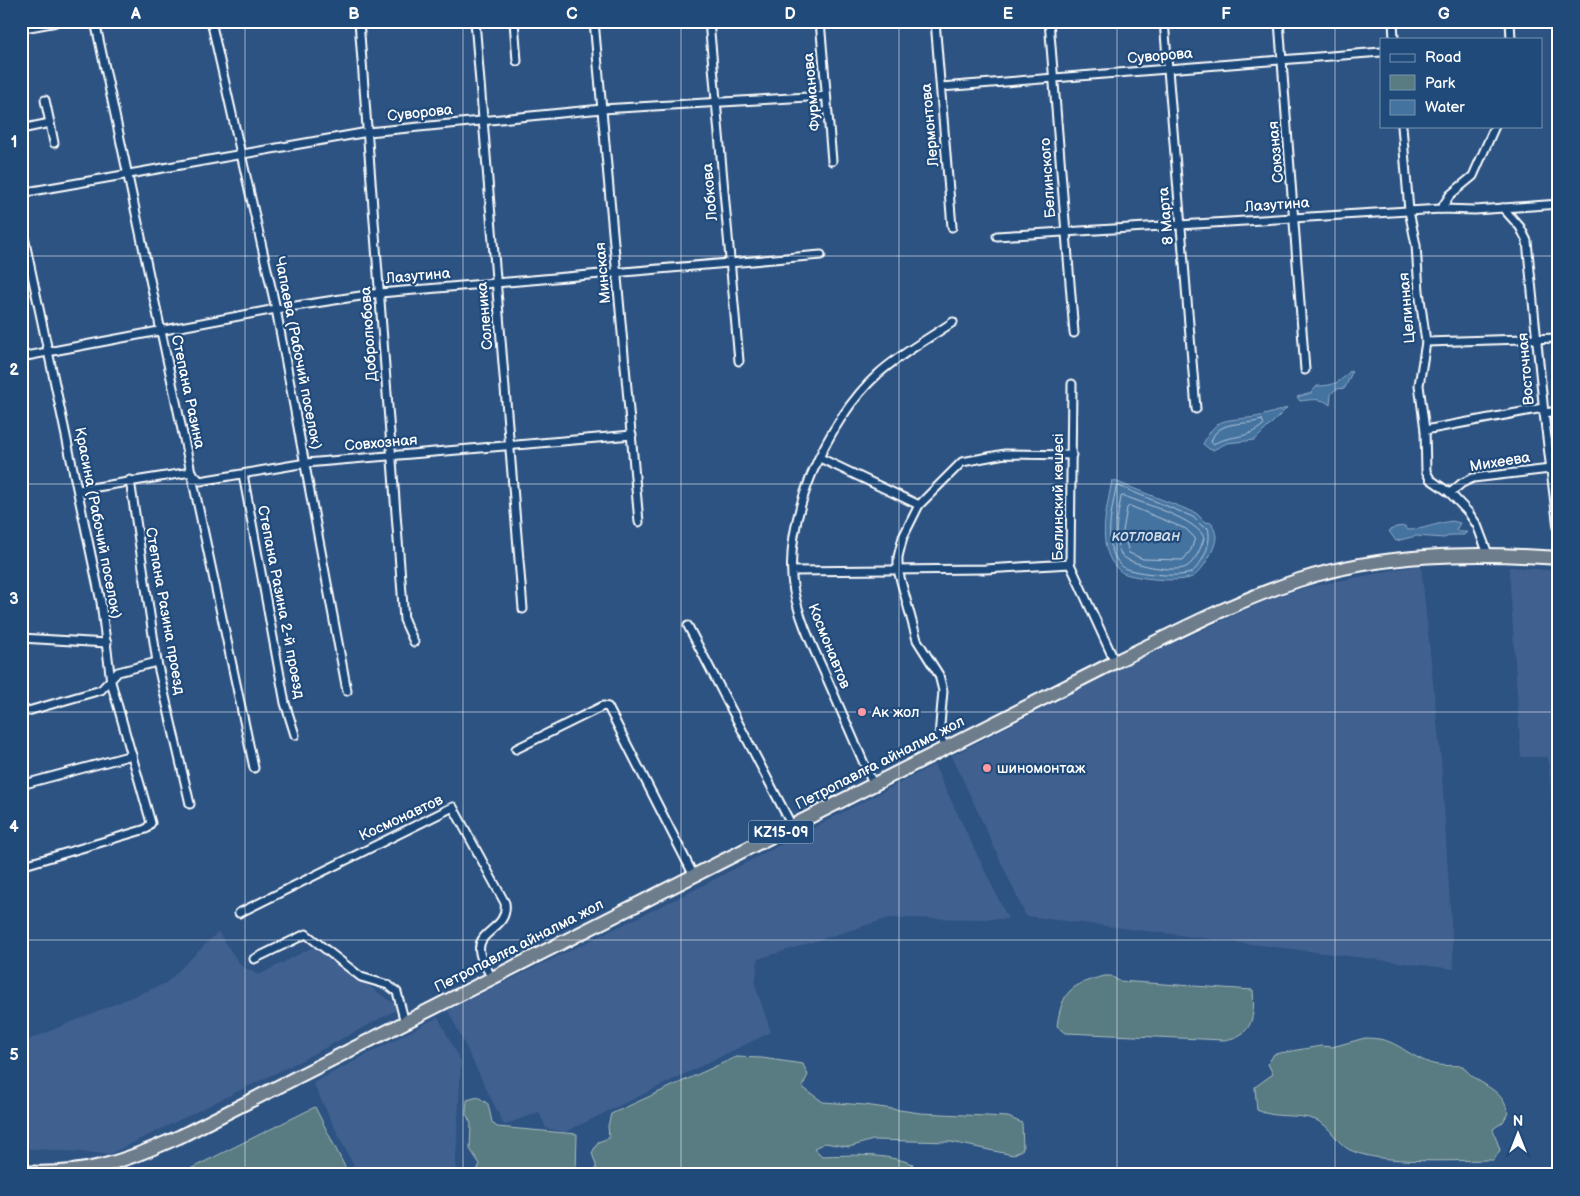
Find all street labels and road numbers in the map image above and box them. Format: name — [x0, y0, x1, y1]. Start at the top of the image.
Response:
street label: Суворова — [1126, 44, 1194, 68]
street label: Фурманова — [799, 52, 825, 132]
street label: Лермонтова — [917, 82, 943, 169]
street label: Суворова — [386, 100, 454, 126]
street label: Союзная — [1264, 120, 1288, 184]
street label: Белинского — [1036, 137, 1060, 219]
street label: Лобкова — [698, 162, 722, 223]
street label: 8 Марта — [1154, 186, 1178, 246]
street label: Лазутина — [1243, 193, 1310, 217]
street label: Минская — [591, 241, 615, 305]
street label: Чапаева (Рабочий поселок) — [270, 255, 326, 451]
street label: Лазутина — [384, 264, 451, 288]
street label: Целинная — [1394, 272, 1420, 344]
street label: Соленика — [473, 281, 497, 351]
street label: Добролюбова — [356, 286, 382, 382]
street label: Восточная — [1513, 332, 1539, 406]
street label: Степана Разина — [167, 333, 209, 451]
street label: Красина (Рабочий поселок) — [70, 426, 126, 620]
street label: Совхозная — [344, 430, 418, 456]
street label: Белинский көшесі — [1049, 433, 1068, 561]
street label: Михеева — [1468, 448, 1532, 476]
street label: Степана Разина 2-й проезд — [253, 504, 309, 700]
street label: Степана Разина проезд — [141, 526, 189, 696]
street label: Космонавтов — [803, 601, 855, 691]
street label: Петропавлға айналма жол — [792, 712, 968, 814]
street label: Космонавтов — [356, 790, 446, 846]
road number: KZ15-09 — [748, 820, 814, 844]
street label: Петропавлға айналма жол — [431, 895, 607, 997]

